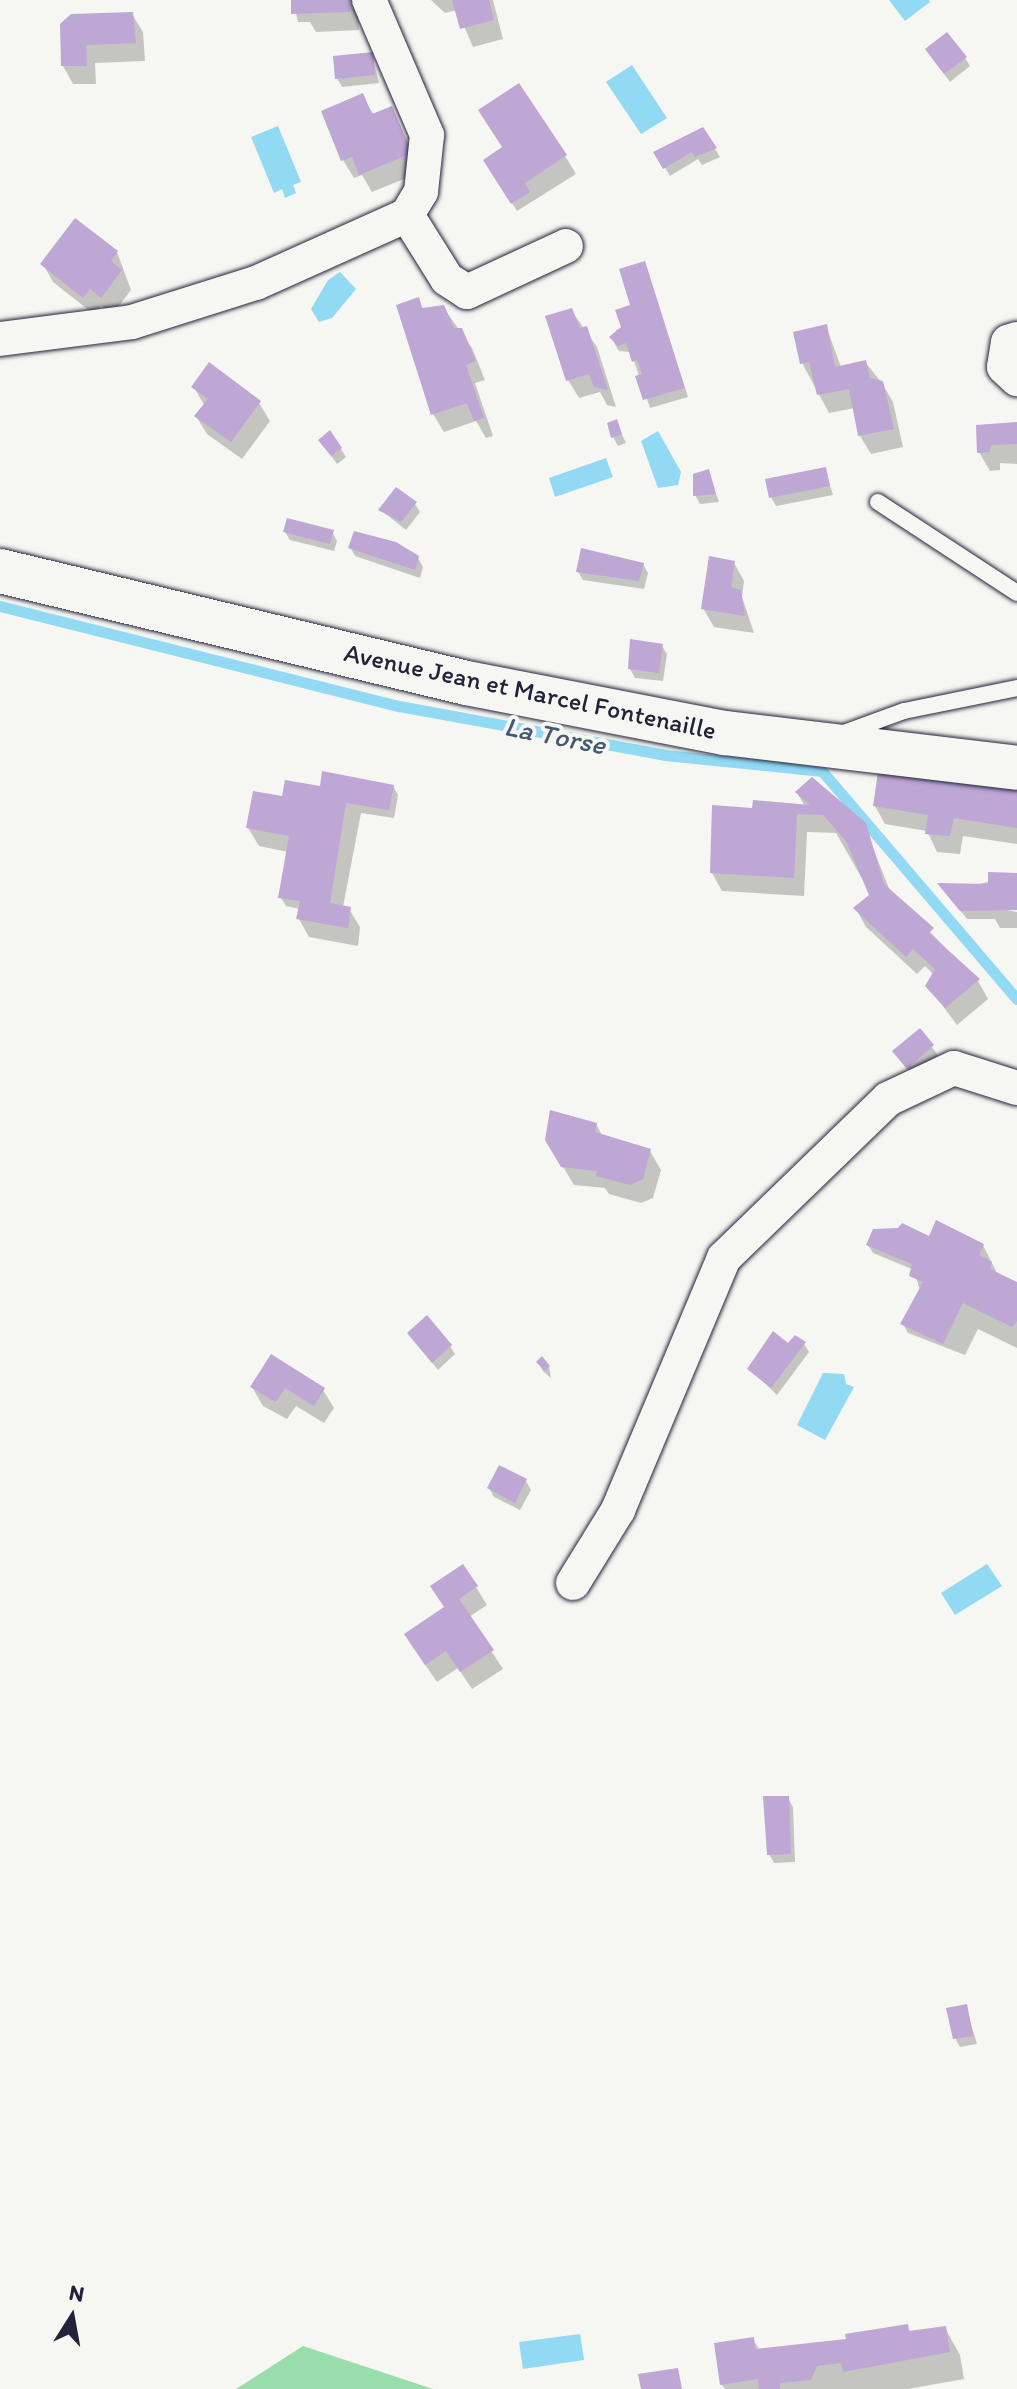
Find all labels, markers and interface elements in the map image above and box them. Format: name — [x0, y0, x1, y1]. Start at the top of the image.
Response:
street label: Avenue Jean et Marcel Fontenaille — [341, 637, 719, 747]
water label: La Torse — [503, 709, 607, 761]
north arrow — [32, 2277, 112, 2357]
text: N — [67, 2278, 87, 2308]

